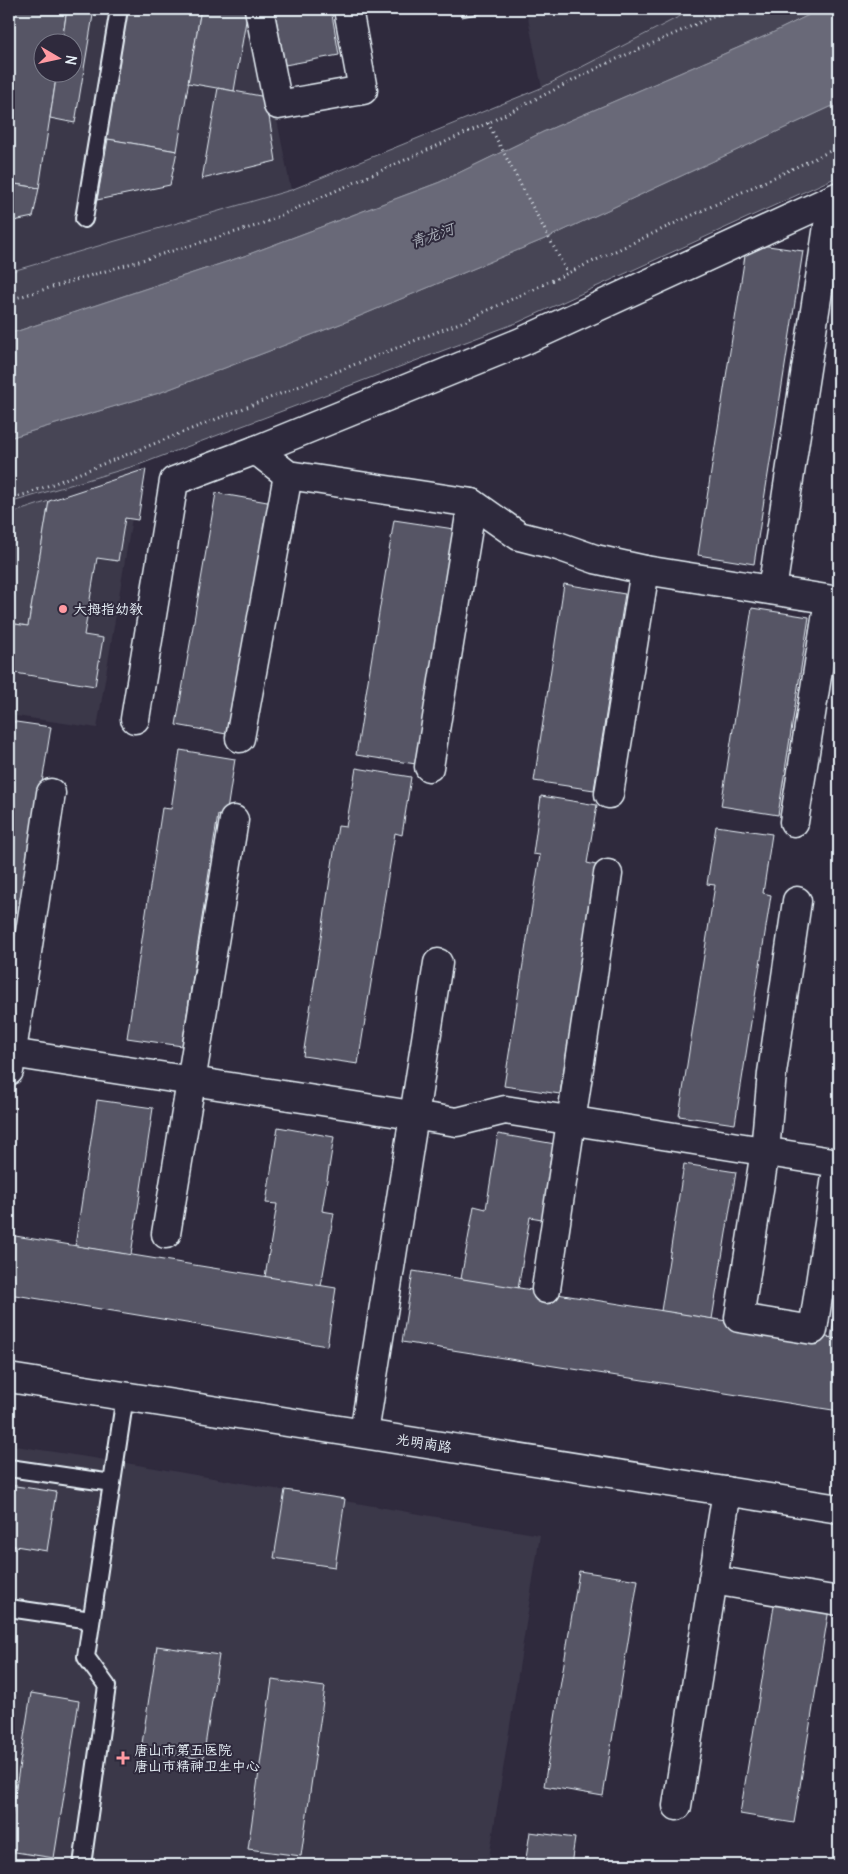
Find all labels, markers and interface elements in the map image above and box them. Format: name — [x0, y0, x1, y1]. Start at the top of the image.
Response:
north arrow — [32, 32, 82, 82]
text: N — [61, 54, 80, 66]
water label: 青龙河 — [408, 218, 459, 251]
place label: 大拇指幼教 — [73, 600, 143, 618]
marker: 大拇指幼教 — [57, 603, 69, 615]
street label: 光明南路 — [395, 1430, 453, 1456]
place label: 唐山市第五医院 唐山市精神卫生中心 — [134, 1741, 260, 1775]
marker: 唐山市第五医院 唐山市精神卫生中心 — [116, 1751, 130, 1765]

